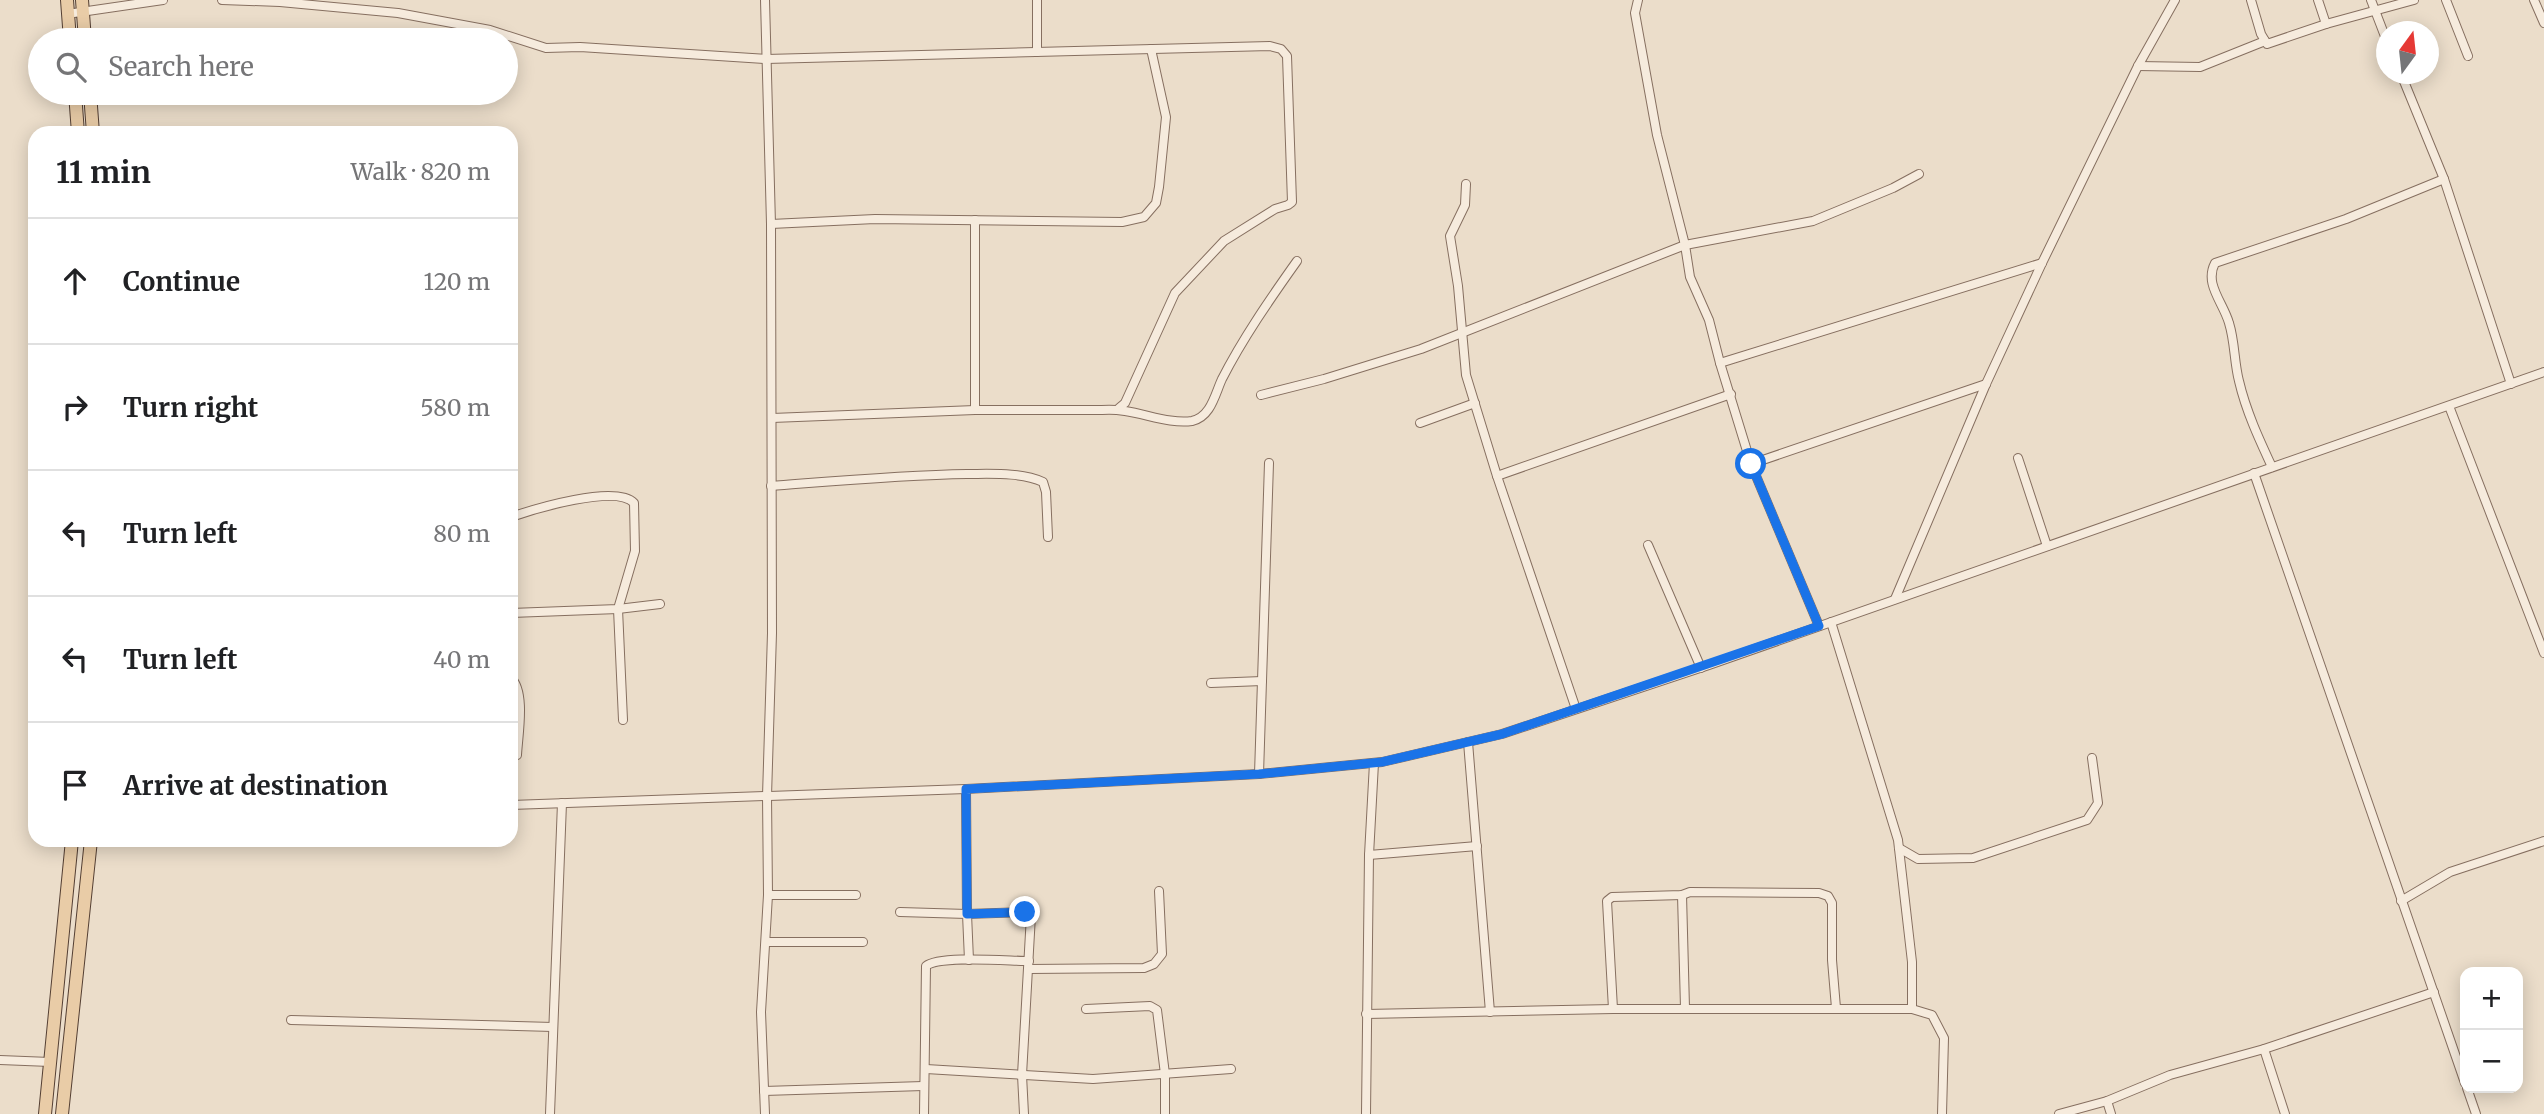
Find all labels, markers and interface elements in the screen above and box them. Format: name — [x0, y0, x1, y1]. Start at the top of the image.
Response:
north arrow — [2376, 21, 2439, 84]
search box — [28, 28, 518, 105]
icon: search — [52, 48, 90, 86]
text: Search here — [108, 50, 254, 83]
text: 11 min — [56, 153, 151, 191]
text: Walk · 820 m — [351, 157, 490, 186]
icon: ahead — [56, 262, 94, 300]
text: Continue — [123, 265, 240, 298]
text: 120 m — [424, 267, 490, 296]
icon: right — [56, 388, 94, 426]
text: Turn right — [123, 391, 258, 424]
text: 580 m — [420, 393, 490, 422]
route start — [1735, 448, 1766, 479]
icon: left — [56, 514, 94, 552]
text: Turn left — [123, 517, 237, 550]
text: 80 m — [433, 519, 490, 548]
icon: left — [56, 640, 94, 678]
text: Turn left — [123, 643, 237, 676]
text: 40 m — [433, 645, 490, 674]
icon: arrive — [56, 766, 94, 804]
text: Arrive at destination — [123, 769, 388, 802]
route end — [1009, 896, 1040, 927]
map controls — [2460, 967, 2523, 1093]
button: + — [2460, 967, 2523, 1030]
button: − — [2460, 1030, 2523, 1093]

